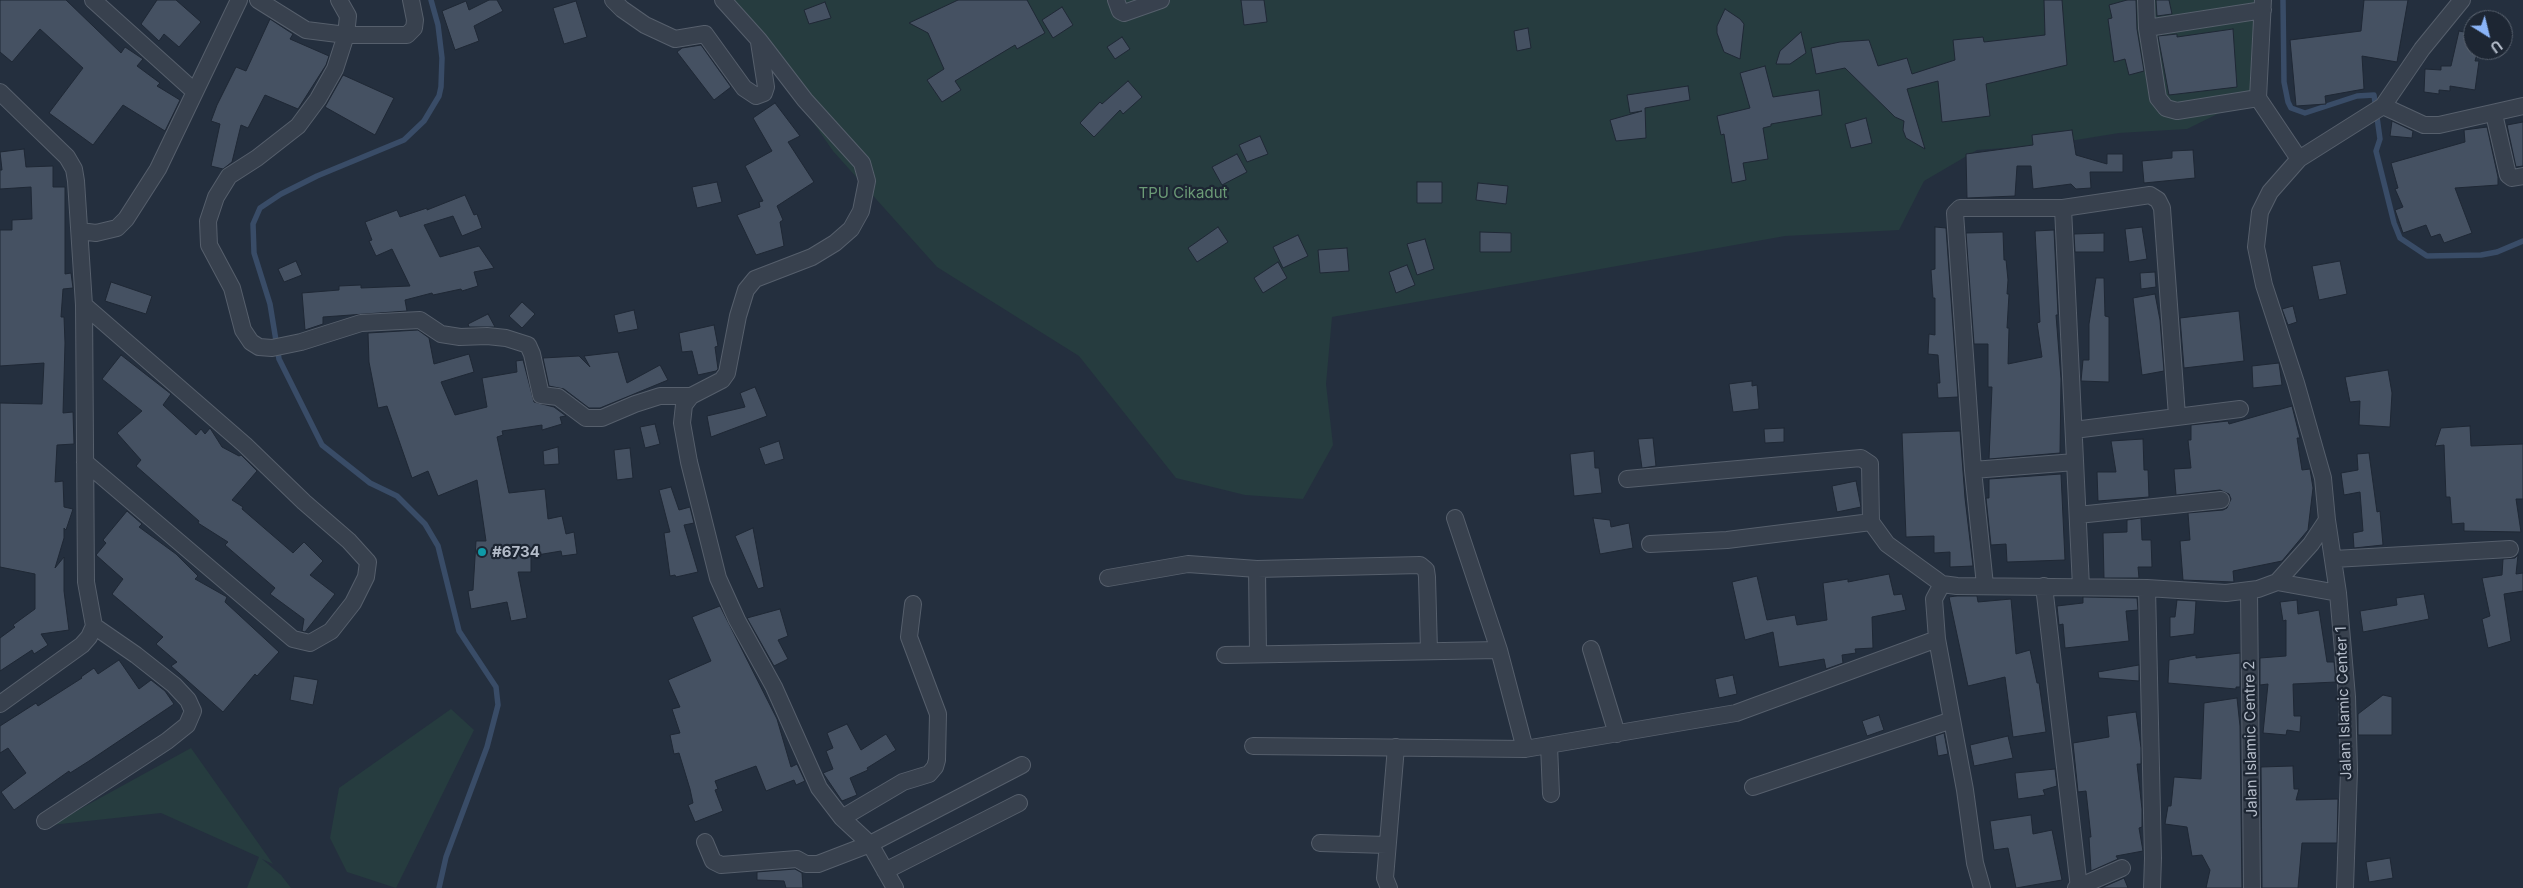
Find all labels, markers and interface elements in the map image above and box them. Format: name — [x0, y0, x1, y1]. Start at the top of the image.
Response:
north arrow — [2463, 10, 2513, 60]
text: U — [2487, 37, 2506, 57]
park label: TPU Cikadut — [1139, 184, 1227, 202]
place label: #6734 — [492, 543, 540, 561]
marker: #6734 — [476, 546, 488, 558]
street label: Jalan Islamic Center 1 — [2332, 626, 2356, 780]
street label: Jalan Islamic Centre 2 — [2241, 661, 2261, 817]

